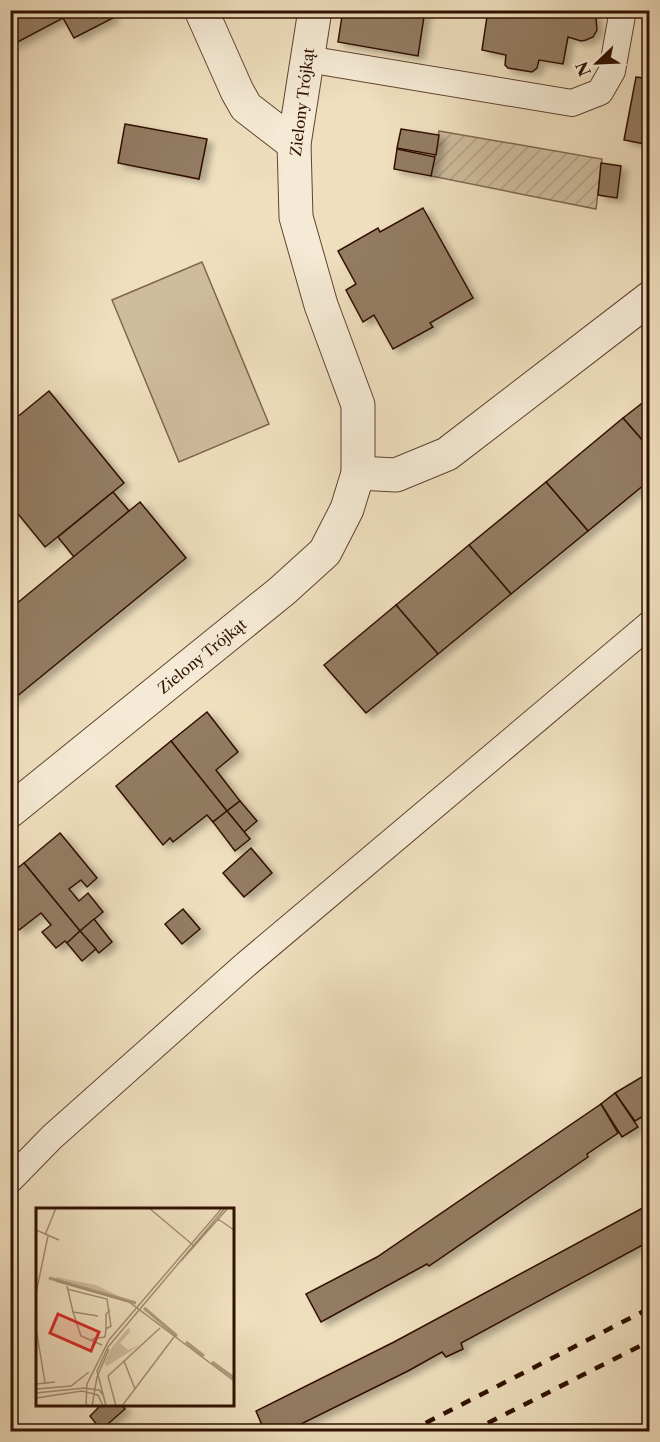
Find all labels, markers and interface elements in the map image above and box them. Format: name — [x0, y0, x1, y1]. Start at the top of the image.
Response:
north arrow — [567, 33, 627, 93]
street label: Zielony Trójkąt — [286, 46, 318, 157]
text: N — [571, 58, 595, 79]
street label: Zielony Trójkąt — [154, 614, 251, 698]
inset map — [36, 1208, 234, 1406]

